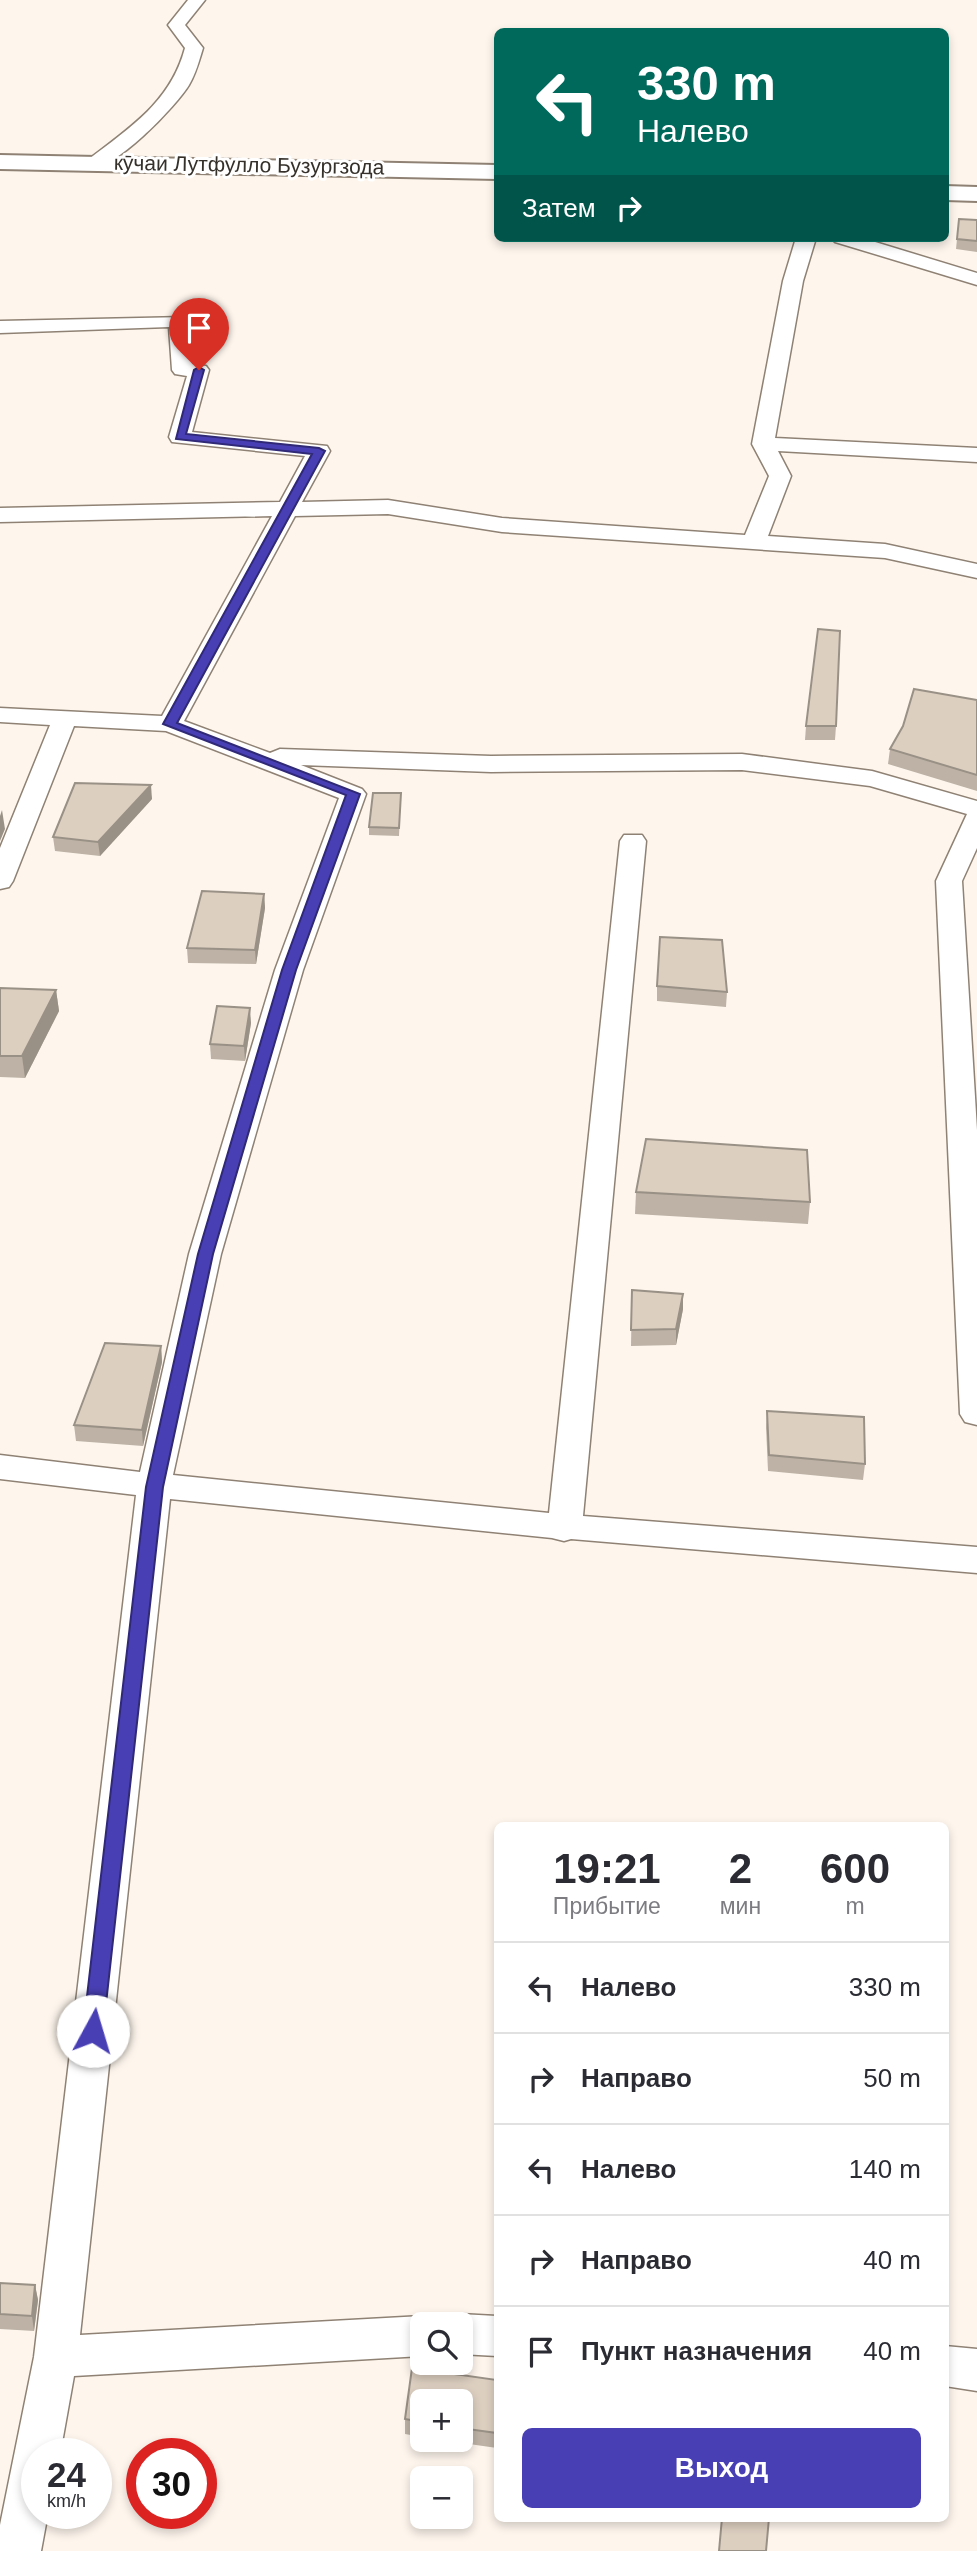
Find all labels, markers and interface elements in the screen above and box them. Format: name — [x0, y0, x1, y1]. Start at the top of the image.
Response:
icon: left — [522, 56, 613, 147]
text: 330 m — [637, 56, 776, 110]
text: Налево — [637, 113, 749, 149]
street label: кӯчаи Лутфулло Бузургзода — [114, 151, 385, 178]
icon: right — [610, 189, 648, 227]
text: Затем — [522, 193, 596, 223]
pin — [169, 298, 229, 370]
icon: arrive — [180, 309, 218, 347]
text: 19:21 — [553, 1845, 661, 1892]
text: 2 — [729, 1845, 752, 1892]
text: 600 — [820, 1845, 890, 1892]
text: Прибытие — [553, 1893, 661, 1919]
text: мин — [720, 1893, 761, 1919]
text: m — [845, 1893, 865, 1919]
icon: left — [522, 1969, 560, 2007]
text: Налево — [581, 1972, 676, 2002]
text: 330 m — [849, 1972, 921, 2002]
position arrow — [56, 1994, 130, 2068]
icon: right — [522, 2060, 560, 2098]
text: Направо — [581, 2063, 692, 2093]
text: 50 m — [863, 2063, 921, 2093]
icon: left — [522, 2151, 560, 2189]
text: Налево — [581, 2154, 676, 2184]
text: 140 m — [849, 2154, 921, 2184]
icon: right — [522, 2242, 560, 2280]
text: Направо — [581, 2245, 692, 2275]
text: 40 m — [863, 2245, 921, 2275]
map controls — [410, 2312, 473, 2529]
button: search — [410, 2312, 473, 2375]
icon: arrive — [522, 2333, 560, 2371]
text: Пункт назначения — [581, 2336, 812, 2366]
text: 40 m — [863, 2336, 921, 2366]
button: + — [410, 2389, 473, 2452]
button: Выход — [522, 2428, 921, 2508]
speed limit sign: 30 — [126, 2438, 217, 2529]
text: 24 — [47, 2455, 86, 2494]
button: − — [410, 2466, 473, 2529]
text: km/h — [47, 2491, 86, 2511]

